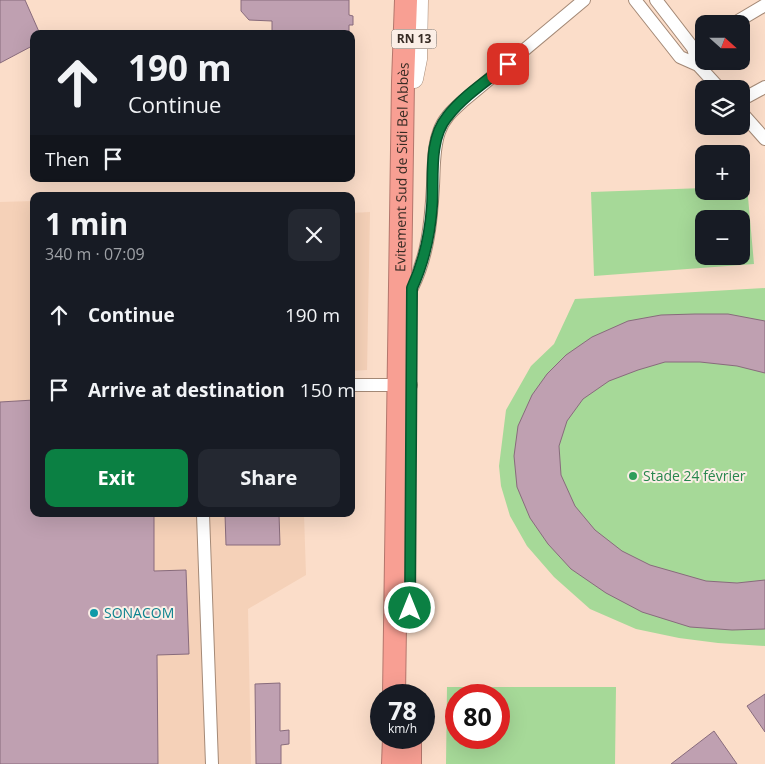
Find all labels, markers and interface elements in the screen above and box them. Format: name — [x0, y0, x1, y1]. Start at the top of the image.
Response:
north arrow — [695, 15, 750, 70]
map controls — [695, 15, 750, 265]
road number: RN 13 — [392, 30, 436, 48]
pin — [487, 43, 529, 85]
text: 190 m — [128, 44, 232, 91]
icon: ahead — [45, 50, 110, 115]
icon: arrive — [494, 50, 522, 78]
street label: Evitement Sud de Sidi Bel Abbès — [390, 62, 413, 272]
button: layers — [695, 80, 750, 135]
text: Continue — [128, 89, 221, 119]
icon: arrive — [99, 145, 127, 173]
button: + — [695, 145, 750, 200]
text: Then — [45, 146, 89, 172]
text: 1 min — [45, 203, 128, 244]
button: close — [288, 209, 340, 261]
button: − — [695, 210, 750, 265]
text: 340 m · 07:09 — [45, 243, 145, 265]
icon: ahead — [45, 301, 73, 329]
text: Continue — [88, 302, 175, 328]
text: 190 m — [285, 302, 340, 328]
icon: arrive — [45, 376, 73, 404]
text: Arrive at destination — [88, 377, 285, 403]
text: 150 m — [300, 377, 355, 403]
button: Exit — [45, 449, 188, 507]
button: Share — [198, 449, 340, 507]
place label: Stade 24 février — [643, 466, 746, 485]
marker: Stade 24 février — [627, 470, 639, 482]
position arrow — [383, 581, 435, 633]
place label: SONACOM — [104, 603, 174, 622]
marker: SONACOM — [88, 607, 100, 619]
speed limit sign: 80 — [445, 684, 510, 749]
text: 78 — [388, 693, 417, 727]
text: km/h — [388, 720, 417, 737]

